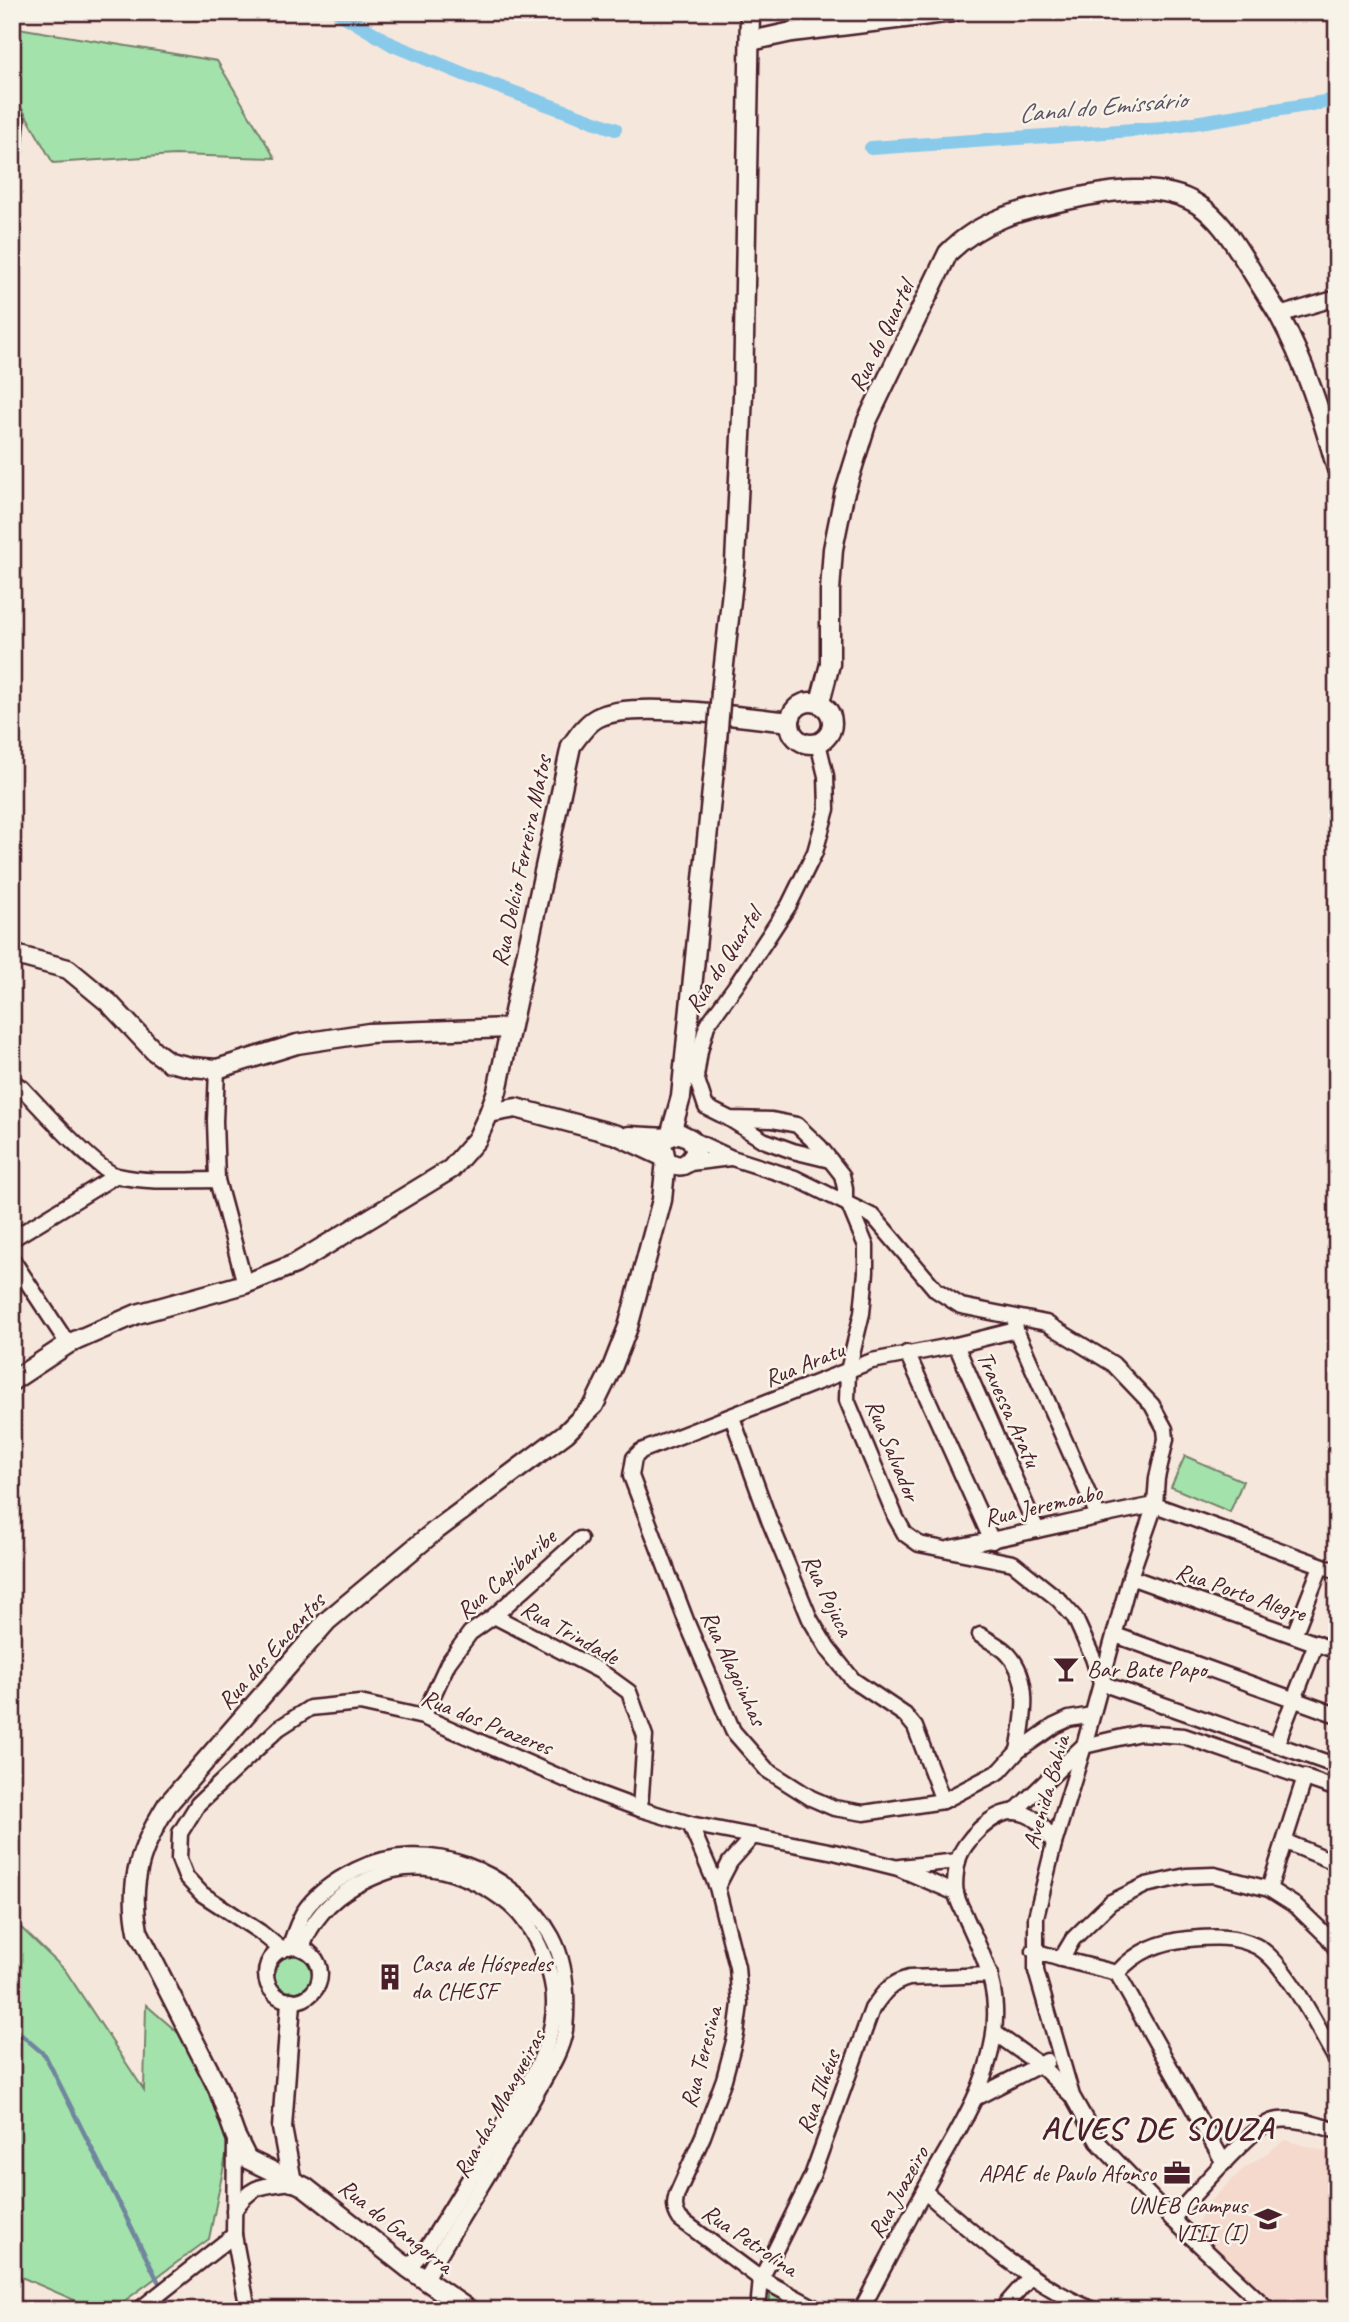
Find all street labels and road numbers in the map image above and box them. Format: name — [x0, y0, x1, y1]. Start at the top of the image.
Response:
street label: Rua do Quartel — [841, 272, 922, 396]
street label: Rua Delcio Ferreira Matos — [484, 750, 559, 969]
street label: Rua do Quartel — [678, 899, 770, 1018]
street label: Rua Aratu — [760, 1334, 850, 1394]
street label: Travessa Aratu — [970, 1346, 1049, 1474]
street label: Rua Salvador — [859, 1395, 928, 1507]
street label: Rua Jeremoabo — [981, 1477, 1106, 1533]
street label: Rua Capibaribe — [450, 1521, 564, 1626]
street label: Rua Pojuca — [795, 1549, 861, 1642]
street label: Rua Porto Alegre — [1172, 1556, 1312, 1629]
street label: Rua dos Encantos — [211, 1585, 333, 1715]
street label: Rua Trindade — [516, 1593, 626, 1672]
street label: Rua Alagoinhas — [694, 1606, 775, 1732]
street label: Rua dos Prazeres — [417, 1682, 559, 1763]
street label: Avenida Bahia — [1016, 1730, 1077, 1852]
street label: Rua Teresina — [673, 2001, 729, 2111]
street label: Rua das Mangueiras — [446, 2023, 553, 2183]
street label: Rua Ilhéus — [789, 2044, 848, 2138]
street label: Rua Juazeiro — [861, 2140, 936, 2243]
street label: Rua do Gangorra — [333, 2172, 461, 2281]
street label: Rua Petrolina — [696, 2197, 806, 2284]

